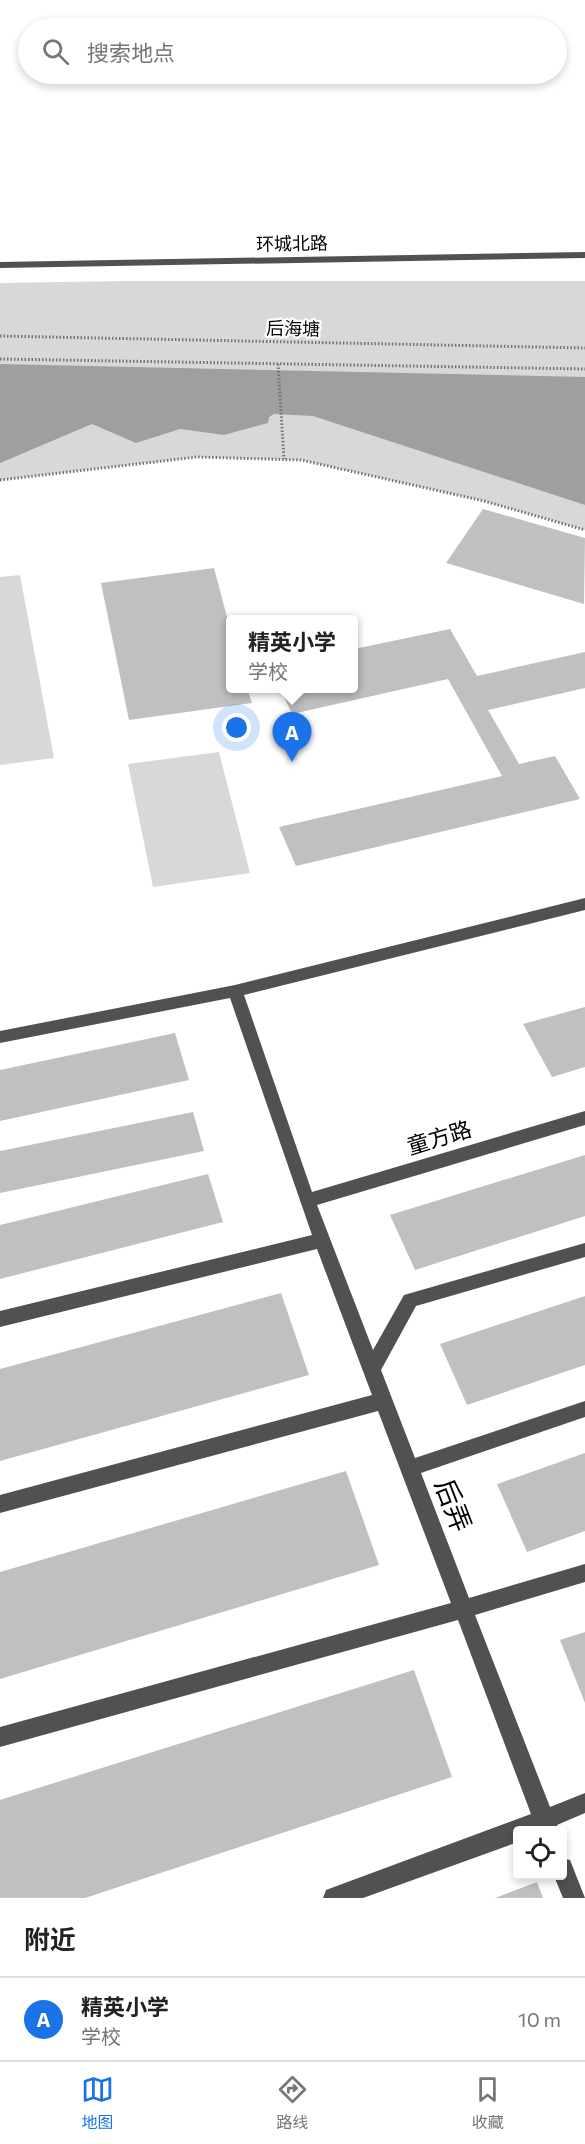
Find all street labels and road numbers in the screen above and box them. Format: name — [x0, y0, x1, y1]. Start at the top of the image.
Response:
street label: 环城北路 — [256, 231, 328, 255]
street label: 后海塘 — [266, 317, 320, 339]
street label: 童方路 — [403, 1114, 475, 1160]
street label: 后弄 — [429, 1474, 479, 1536]

